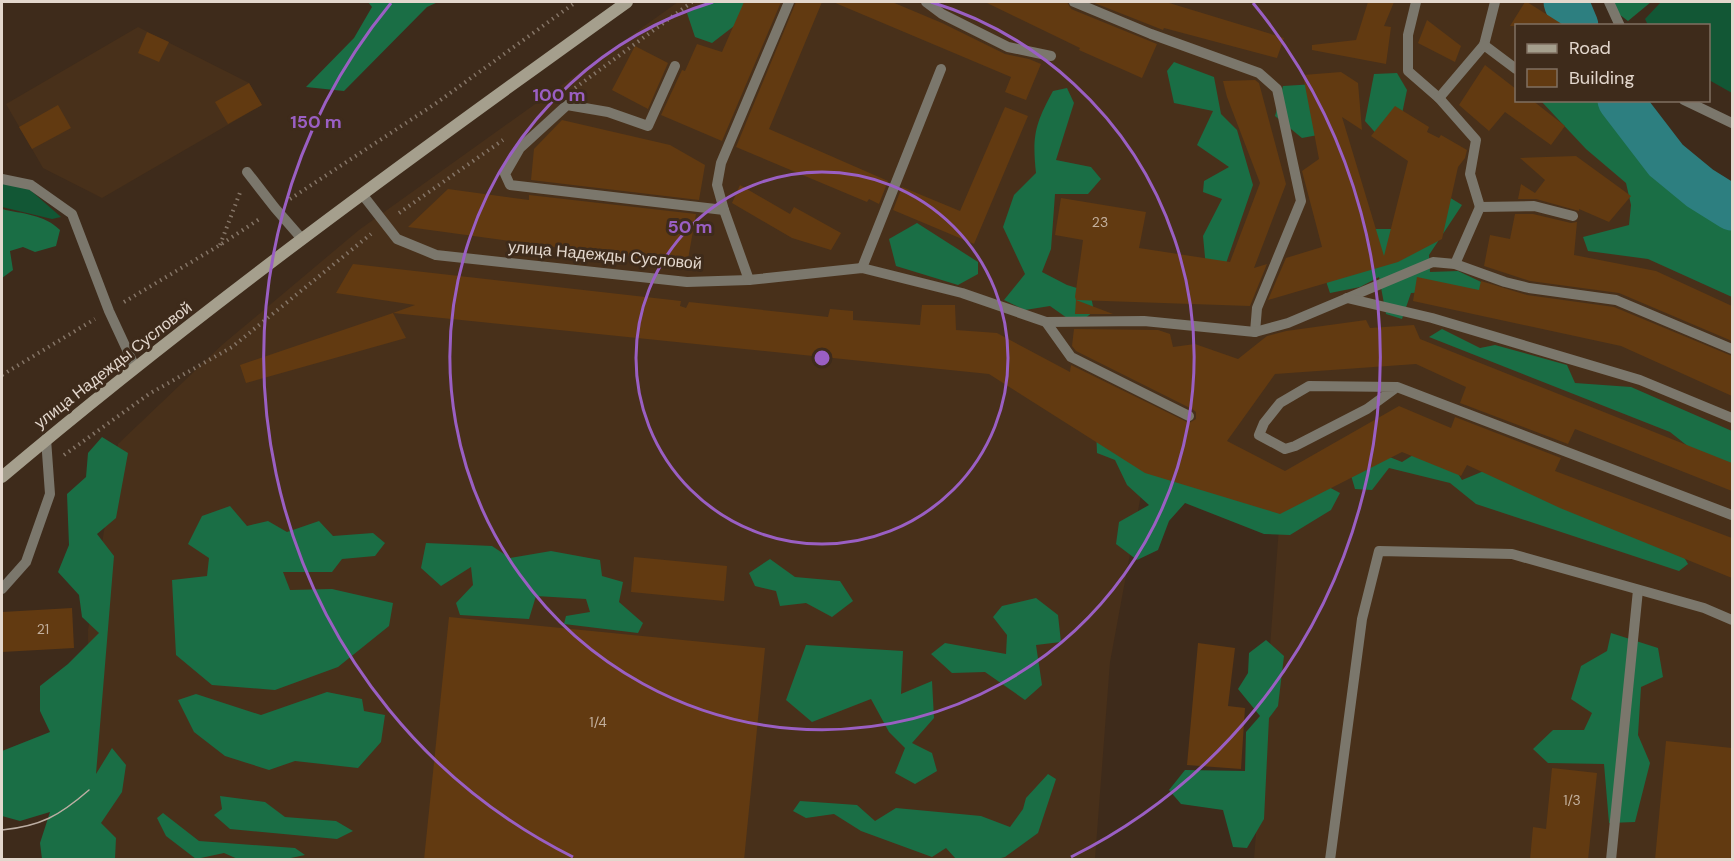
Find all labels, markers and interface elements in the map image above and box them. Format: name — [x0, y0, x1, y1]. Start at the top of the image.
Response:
legend — [1515, 24, 1710, 102]
text: Road — [1569, 36, 1611, 60]
text: Building — [1569, 66, 1634, 90]
text: 100 m — [532, 83, 586, 107]
text: 150 m — [290, 110, 342, 134]
house number: 23 — [1092, 213, 1108, 231]
text: 50 m — [667, 215, 713, 239]
street label: улица Надежды Сусловой — [507, 236, 703, 274]
street label: улица Надежды Сусловой — [30, 297, 196, 433]
centre of rings — [812, 348, 832, 368]
house number: 21 — [37, 620, 49, 638]
house number: 1/4 — [589, 713, 607, 731]
house number: 1/3 — [1563, 791, 1581, 809]

